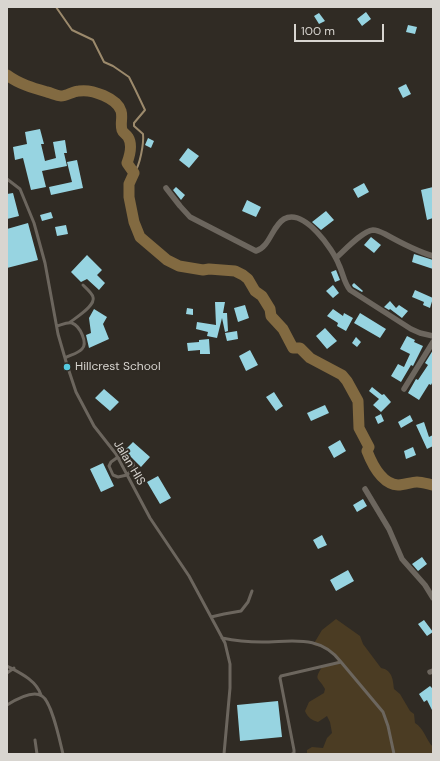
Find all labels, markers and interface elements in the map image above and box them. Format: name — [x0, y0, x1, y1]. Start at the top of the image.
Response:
scale bar — [296, 16, 386, 42]
text: 100 m — [301, 23, 335, 39]
place label: Hillcrest School — [75, 360, 161, 374]
marker: Hillcrest School — [62, 362, 72, 372]
street label: Jalan HIS — [110, 438, 148, 488]

